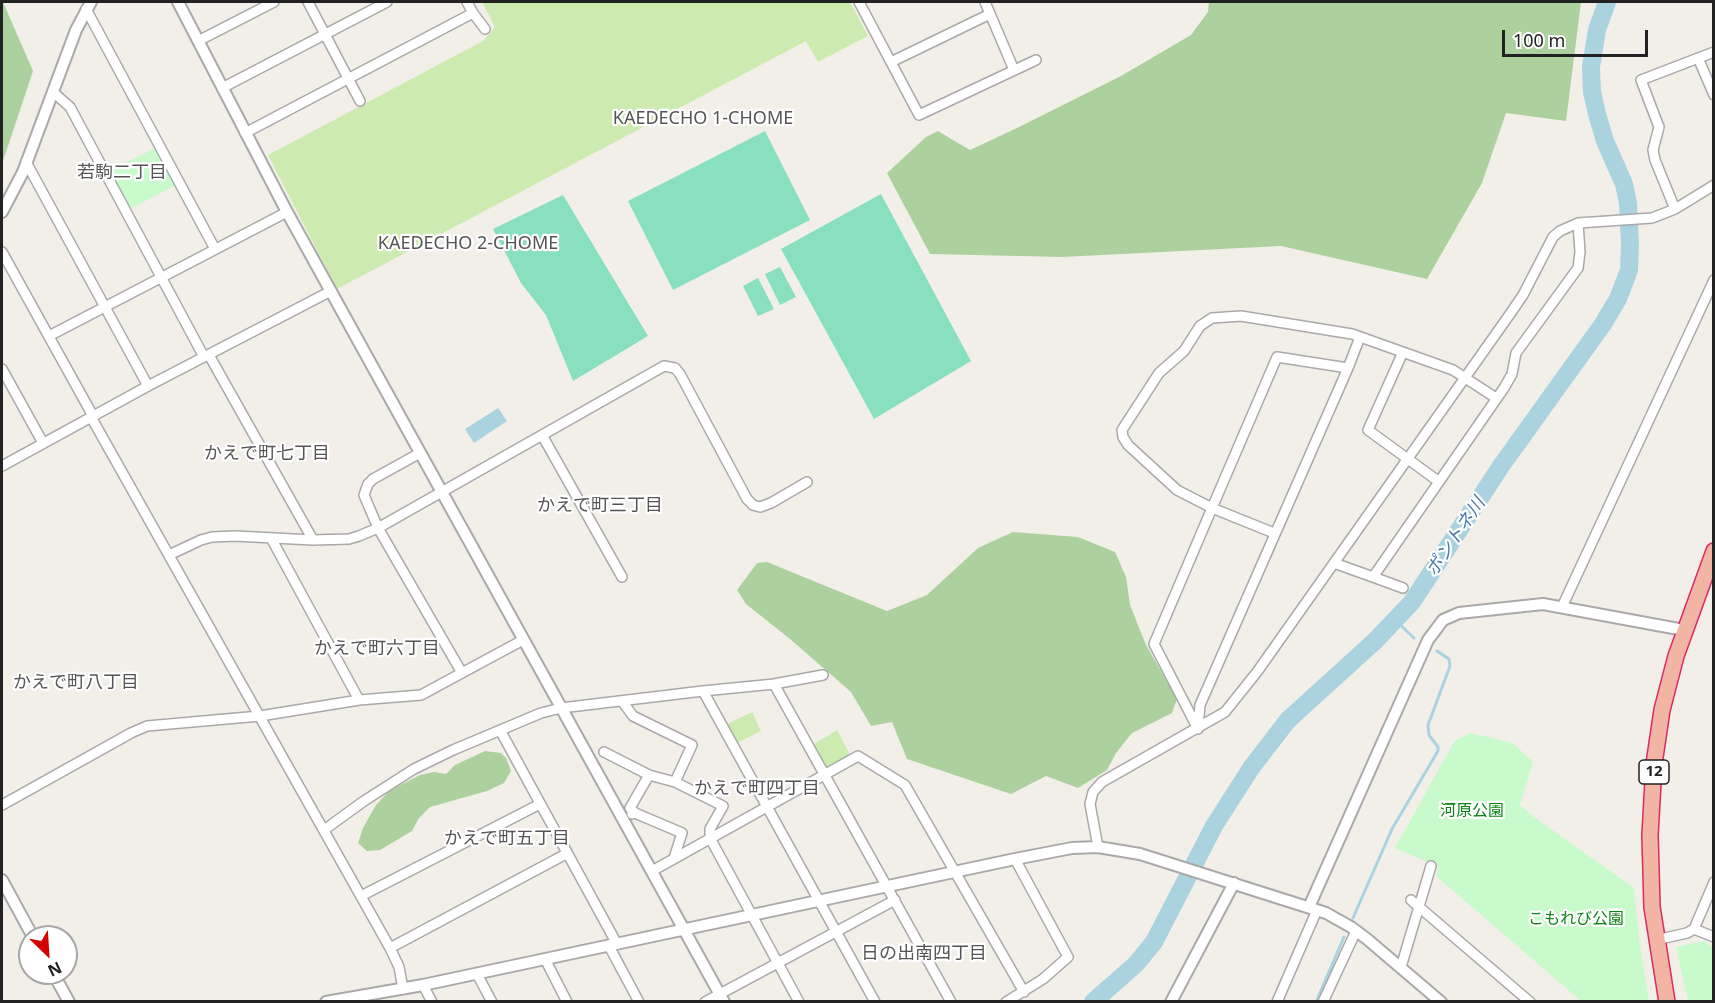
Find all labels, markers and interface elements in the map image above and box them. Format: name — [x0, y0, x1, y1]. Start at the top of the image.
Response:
scale bar — [1505, 18, 1650, 56]
text: 100 m — [1513, 28, 1565, 52]
district label: KAEDECHO 1-CHOME — [601, 108, 805, 130]
district label: 若駒二丁目 — [77, 162, 167, 184]
district label: KAEDECHO 2-CHOME — [366, 233, 570, 255]
district label: かえで町七丁目 — [204, 443, 330, 465]
water label: ポントネ川 — [1422, 494, 1490, 580]
district label: かえで町三丁目 — [537, 495, 663, 517]
district label: かえで町六丁目 — [314, 638, 440, 660]
district label: かえで町八丁目 — [13, 672, 139, 694]
road number: 12 — [1639, 760, 1669, 784]
district label: かえで町四丁目 — [694, 778, 820, 800]
park label: 河原公園 — [1440, 801, 1504, 821]
district label: かえで町五丁目 — [444, 828, 570, 850]
park label: こもれび公園 — [1528, 909, 1624, 929]
north arrow — [18, 925, 78, 985]
district label: 日の出南四丁目 — [861, 943, 987, 965]
text: N — [44, 957, 65, 982]

